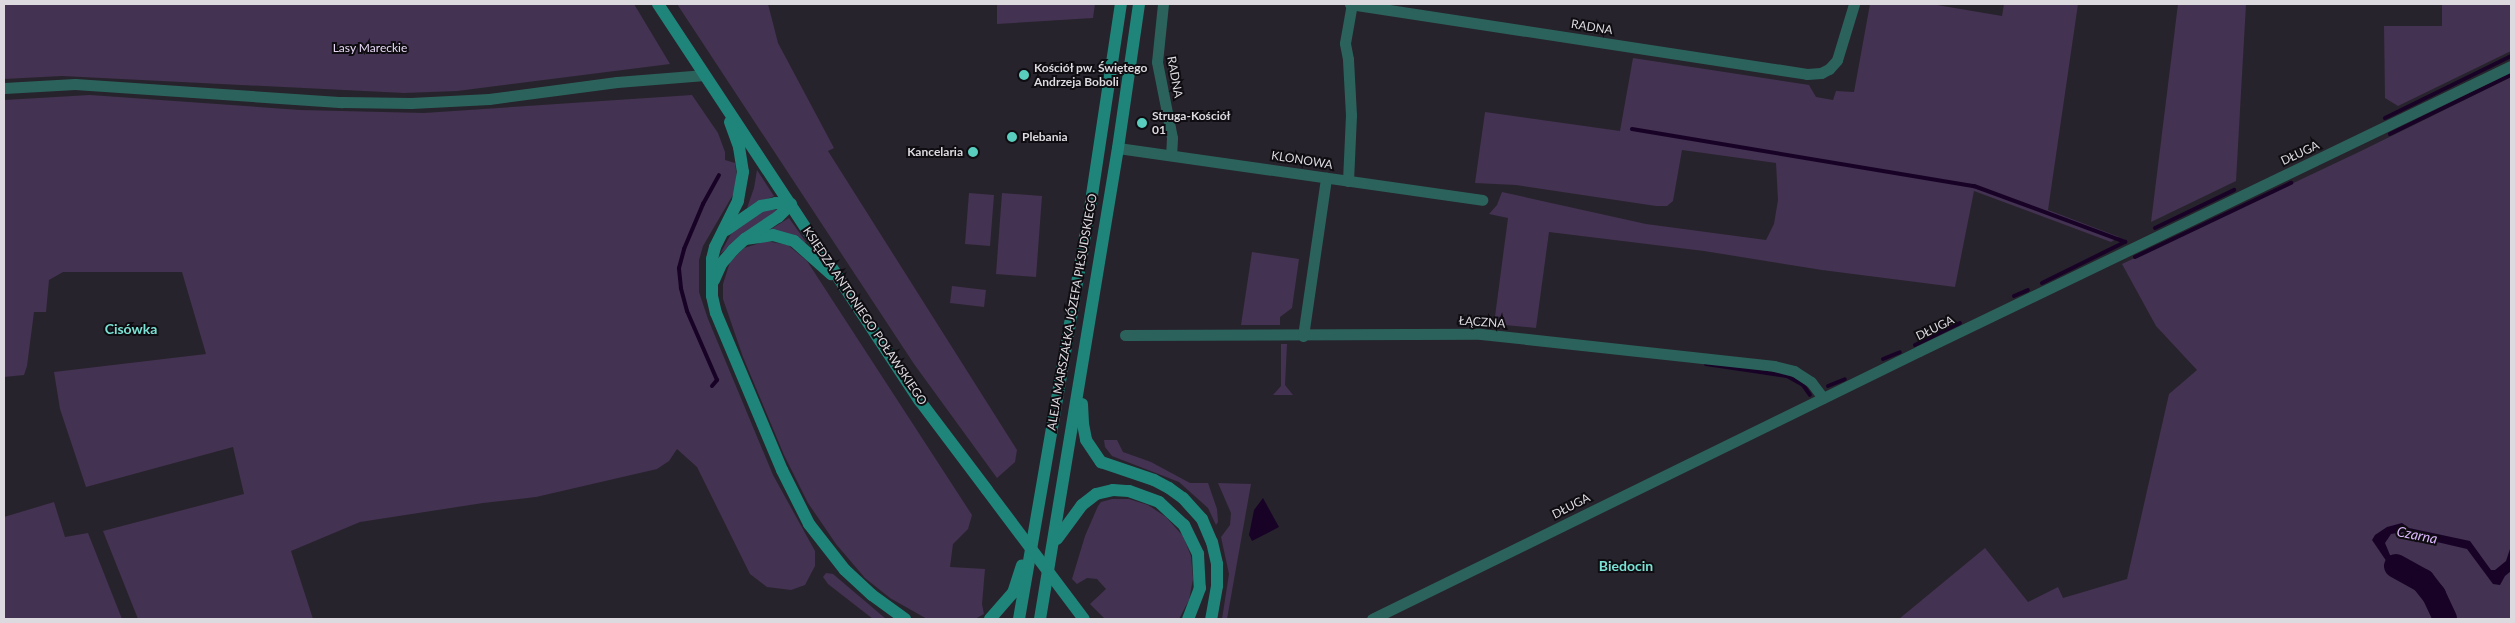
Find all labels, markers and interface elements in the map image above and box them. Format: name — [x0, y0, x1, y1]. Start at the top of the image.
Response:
street label: RADNA — [1570, 17, 1614, 37]
park label: Lasy Mareckie — [333, 41, 407, 55]
street label: RADNA — [1164, 55, 1186, 99]
place label: Kościół pw. Świętego Andrzeja Boboli — [1034, 61, 1148, 89]
marker: Kościół pw. Świętego Andrzeja Boboli — [1018, 69, 1030, 81]
place label: Struga-Kościół 01 — [1152, 109, 1231, 137]
marker: Struga-Kościół 01 — [1136, 117, 1148, 129]
place label: Plebania — [1022, 130, 1068, 144]
marker: Plebania — [1006, 131, 1018, 143]
street label: DŁUGA — [2279, 138, 2321, 168]
place label: Kancelaria — [907, 145, 963, 159]
marker: Kancelaria — [967, 146, 979, 158]
street label: KLONOWA — [1270, 148, 1334, 172]
street label: ALEJA MARSZAŁKA JÓZEFA PIŁSUDSKIEGO — [1044, 192, 1100, 432]
street label: KSIĘDZA ANTONIEGO POŁAWSKIEGO — [800, 224, 930, 408]
street label: ŁĄCZNA — [1458, 313, 1506, 331]
street label: DŁUGA — [1914, 313, 1956, 343]
district label: Cisówka — [105, 321, 157, 337]
street label: DŁUGA — [1550, 490, 1592, 522]
water label: Czarna — [2395, 523, 2439, 547]
district label: Biedocin — [1599, 558, 1653, 574]

